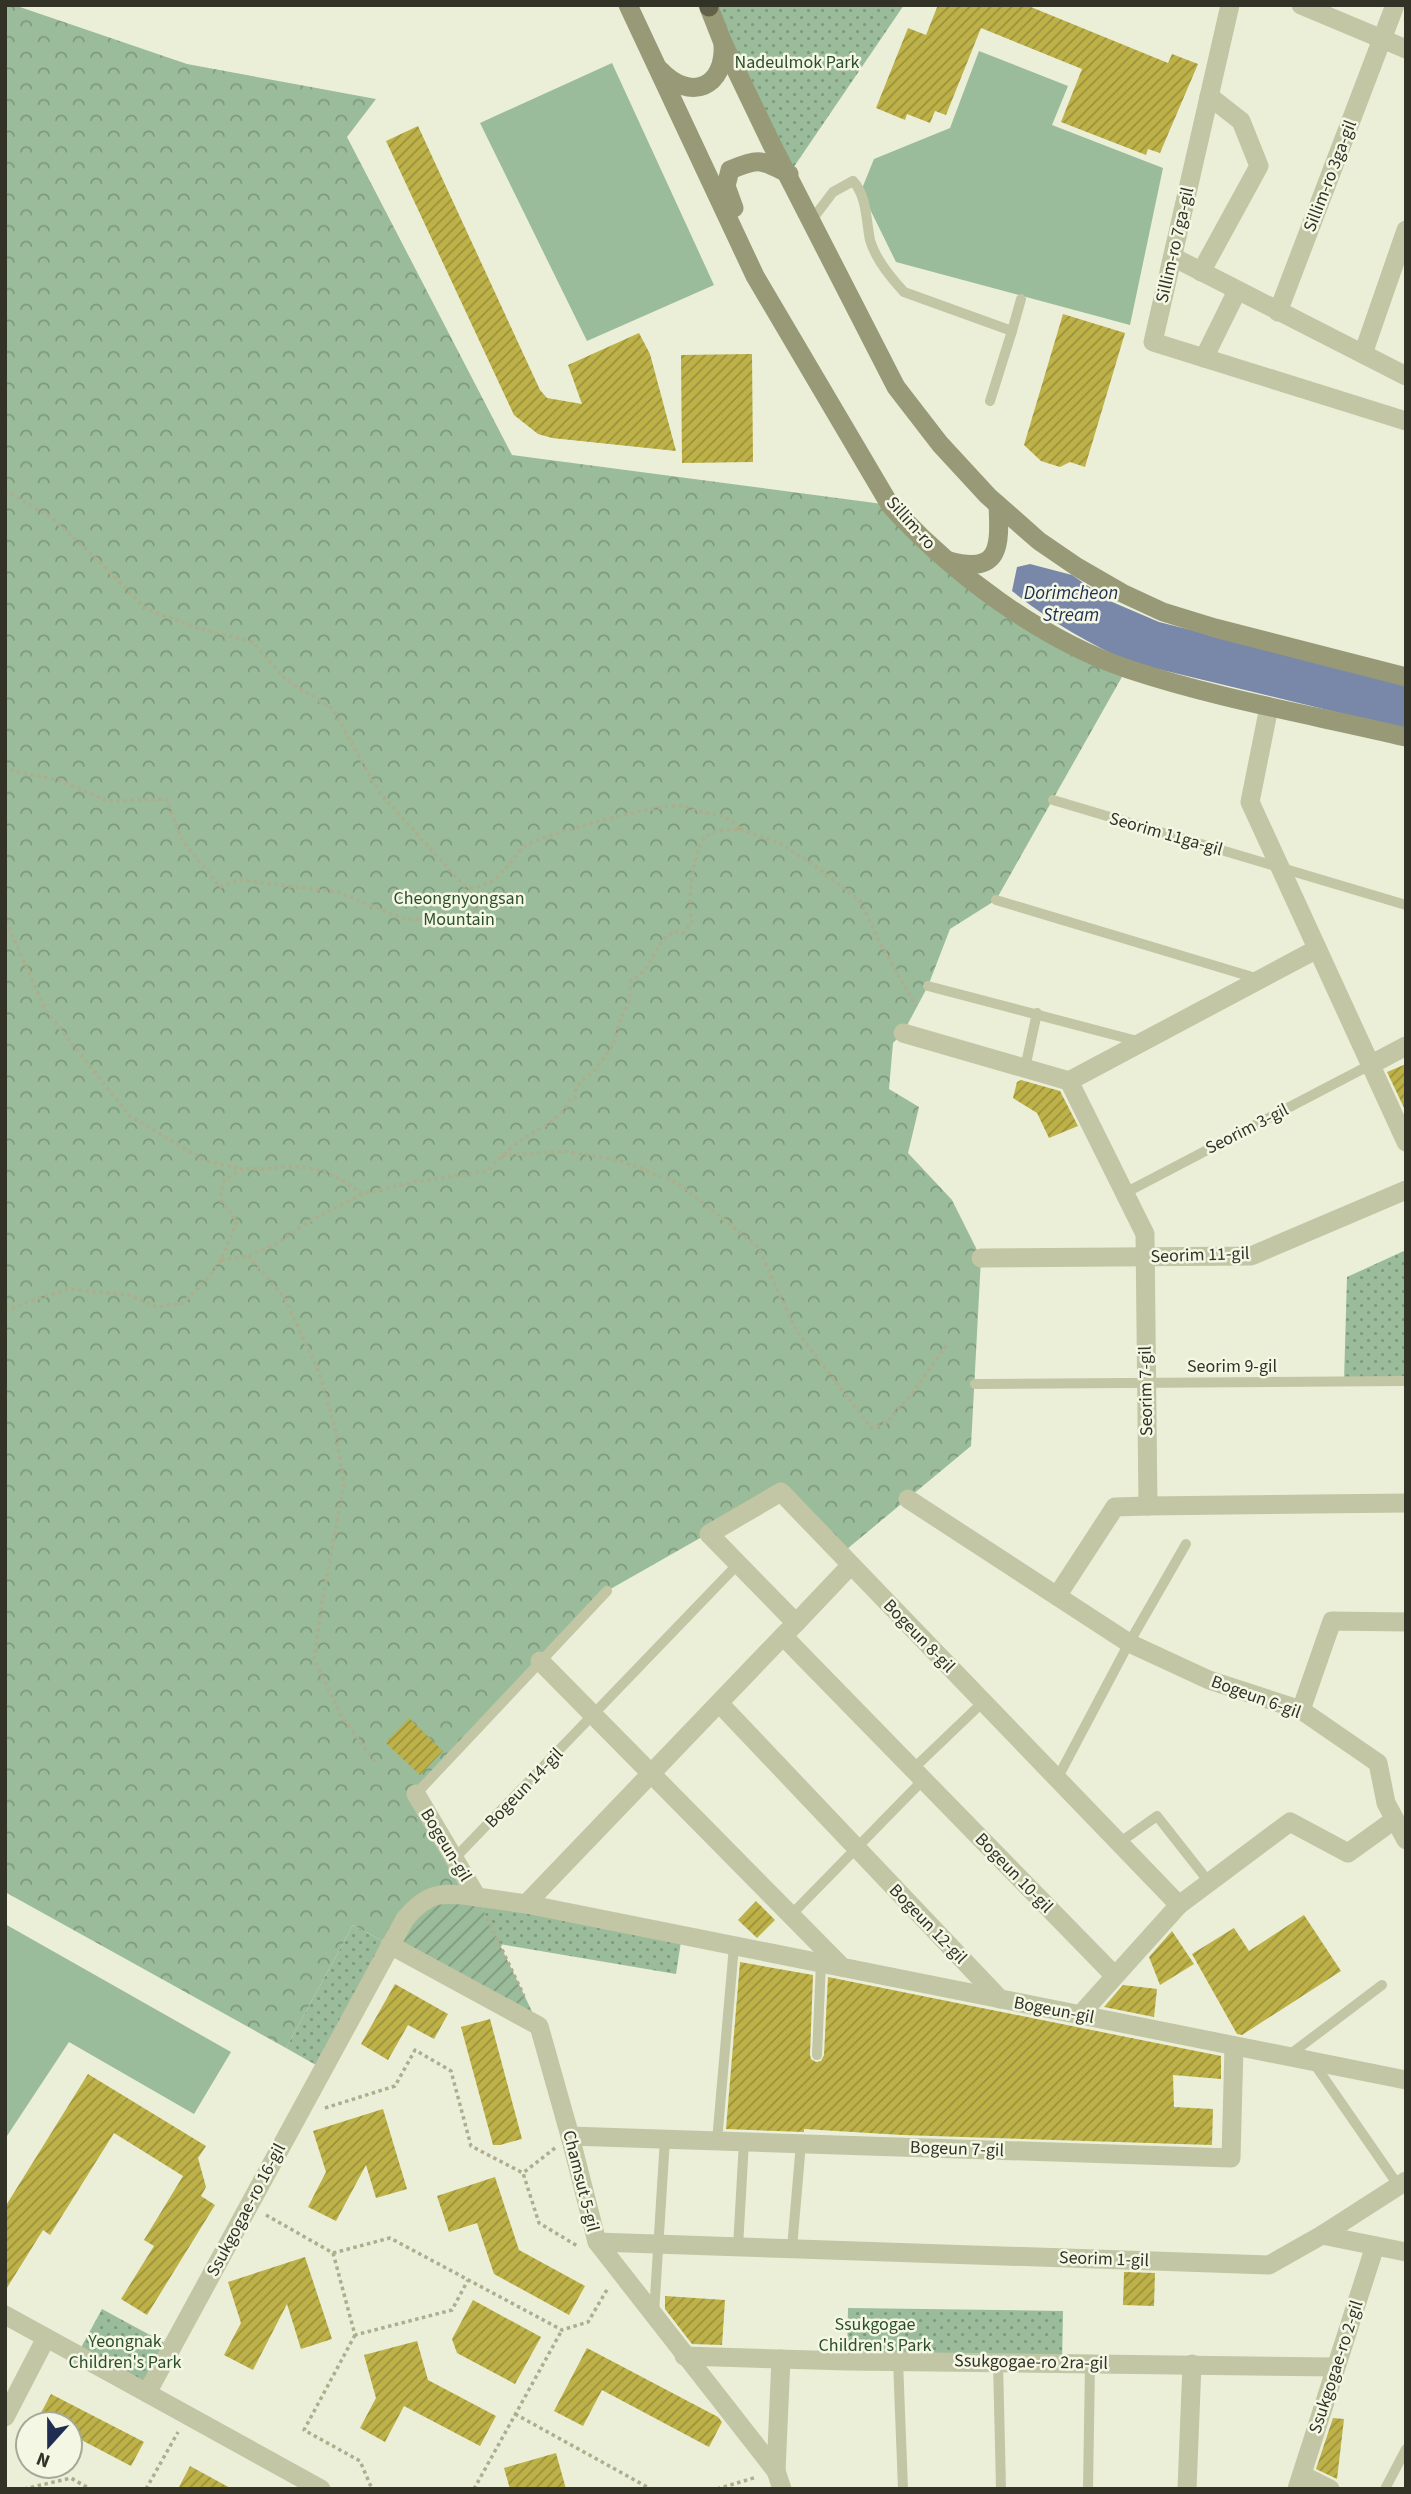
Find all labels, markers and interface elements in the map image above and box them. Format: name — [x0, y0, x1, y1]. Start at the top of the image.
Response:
park label: Nadeulmok Park — [735, 50, 860, 75]
street label: Sillim-ro 3ga-gil — [1297, 116, 1363, 236]
street label: Sillim-ro 7ga-gil — [1150, 185, 1200, 305]
street label: Sillim-ro — [880, 491, 942, 555]
water label: Dorimcheon Stream — [1024, 580, 1118, 629]
street label: Seorim 11ga-gil — [1106, 806, 1226, 862]
park label: Cheongnyongsan Mountain — [394, 886, 525, 932]
street label: Seorim 3-gil — [1201, 1097, 1293, 1161]
street label: Seorim 11-gil — [1150, 1241, 1250, 1269]
street label: Seorim 7-gil — [1133, 1346, 1159, 1436]
street label: Seorim 9-gil — [1187, 1354, 1277, 1379]
street label: Bogeun 8-gil — [877, 1594, 961, 1678]
street label: Bogeun 6-gil — [1208, 1669, 1304, 1725]
street label: Bogeun 14-gil — [479, 1742, 569, 1834]
street label: Bogeun-gil — [414, 1804, 478, 1886]
street label: Bogeun 10-gil — [969, 1827, 1059, 1919]
street label: Bogeun 12-gil — [883, 1878, 973, 1970]
street label: Bogeun-gil — [1012, 1990, 1096, 2030]
street label: Chamsut 5-gil — [556, 2128, 606, 2234]
street label: Bogeun 7-gil — [910, 2135, 1004, 2163]
street label: Ssukgogae-ro 16-gil — [200, 2139, 292, 2281]
street label: Seorim 1-gil — [1059, 2245, 1149, 2273]
street label: Ssukgogae-ro 2-gil — [1303, 2297, 1369, 2437]
park label: Ssukgogae Children's Park — [819, 2312, 931, 2358]
park label: Yeongnak Children's Park — [69, 2329, 181, 2375]
street label: Ssukgogae-ro 2ra-gil — [954, 2348, 1108, 2376]
north arrow — [14, 2410, 84, 2480]
text: N — [33, 2445, 54, 2474]

